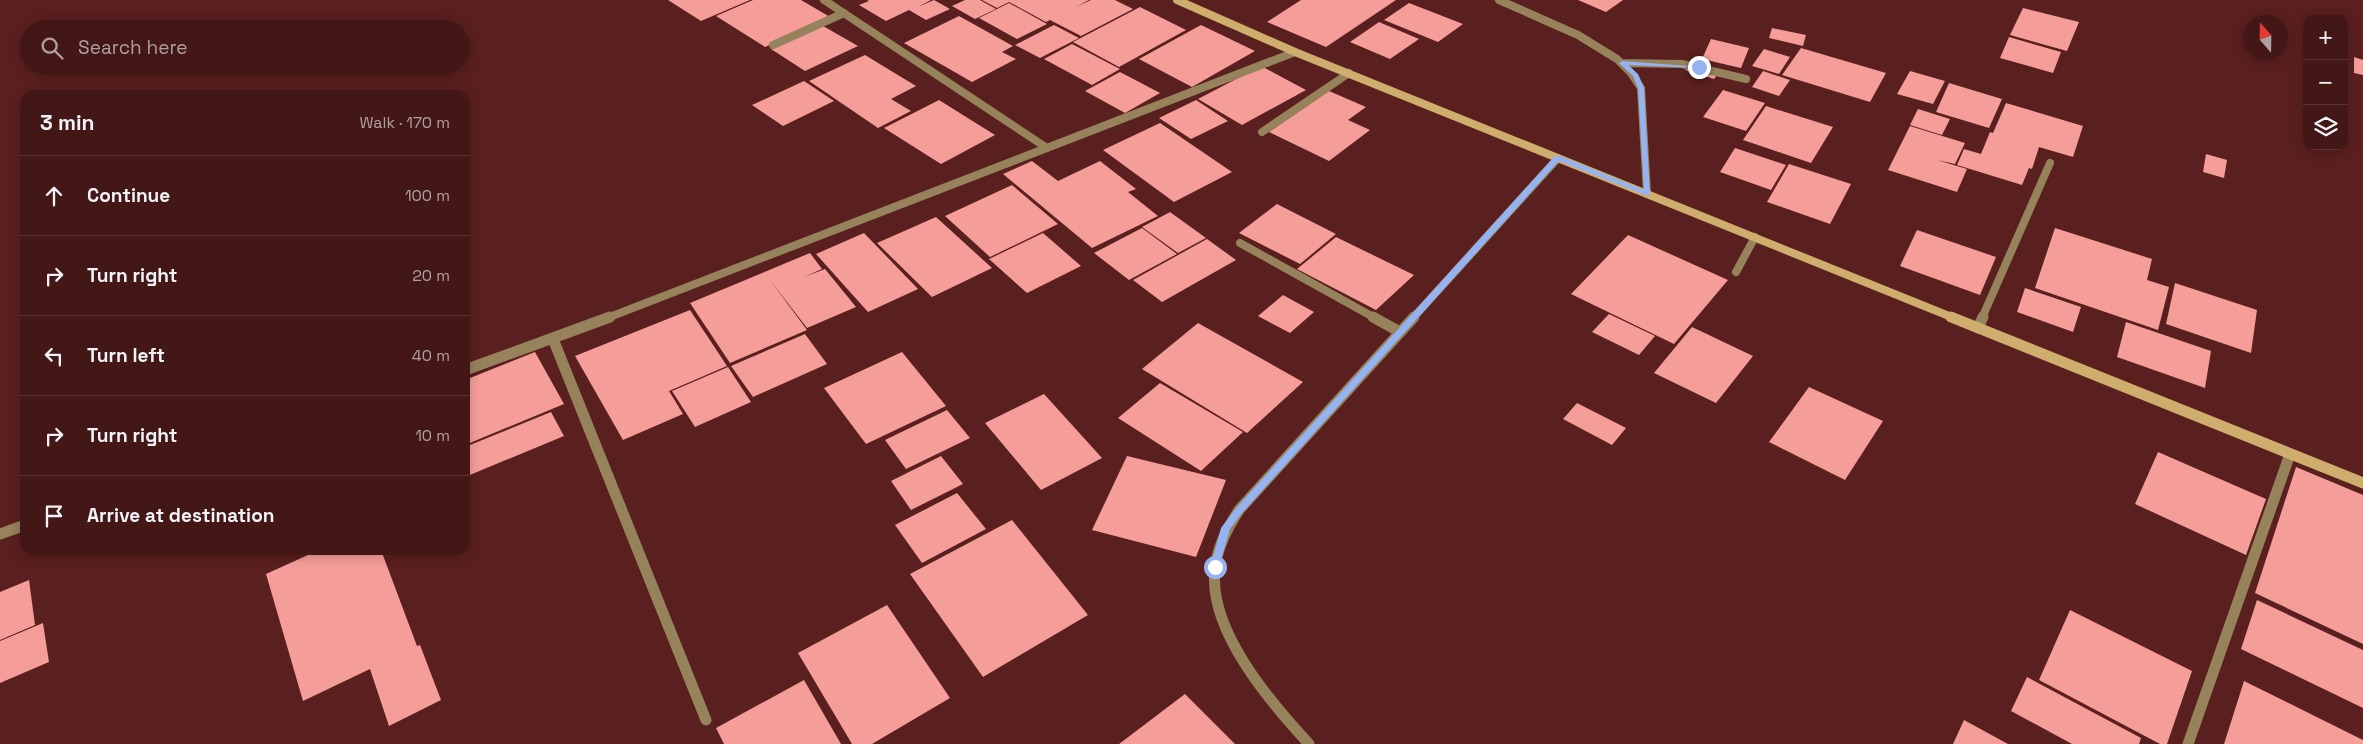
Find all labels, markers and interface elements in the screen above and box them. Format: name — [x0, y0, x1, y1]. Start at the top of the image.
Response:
north arrow — [2243, 15, 2288, 60]
map controls — [2303, 15, 2348, 150]
button: + — [2303, 15, 2348, 60]
search box — [20, 20, 470, 75]
icon: search — [38, 34, 66, 62]
text: Search here — [78, 35, 188, 60]
route end — [1688, 56, 1711, 79]
button: − — [2303, 60, 2348, 105]
button: layers — [2303, 105, 2348, 150]
text: 3 min — [40, 109, 95, 136]
text: Walk · 170 m — [360, 112, 450, 133]
icon: ahead — [40, 182, 68, 210]
text: Continue — [87, 183, 170, 208]
text: 100 m — [405, 185, 450, 206]
icon: right — [40, 262, 68, 290]
text: Turn right — [87, 263, 177, 288]
text: 20 m — [412, 265, 450, 286]
icon: left — [40, 342, 68, 370]
text: Turn left — [87, 343, 165, 368]
text: 40 m — [412, 345, 450, 366]
icon: right — [40, 422, 68, 450]
text: Turn right — [87, 423, 177, 448]
text: 10 m — [415, 425, 450, 446]
icon: arrive — [40, 502, 68, 530]
text: Arrive at destination — [87, 503, 275, 528]
route start — [1204, 556, 1227, 579]

